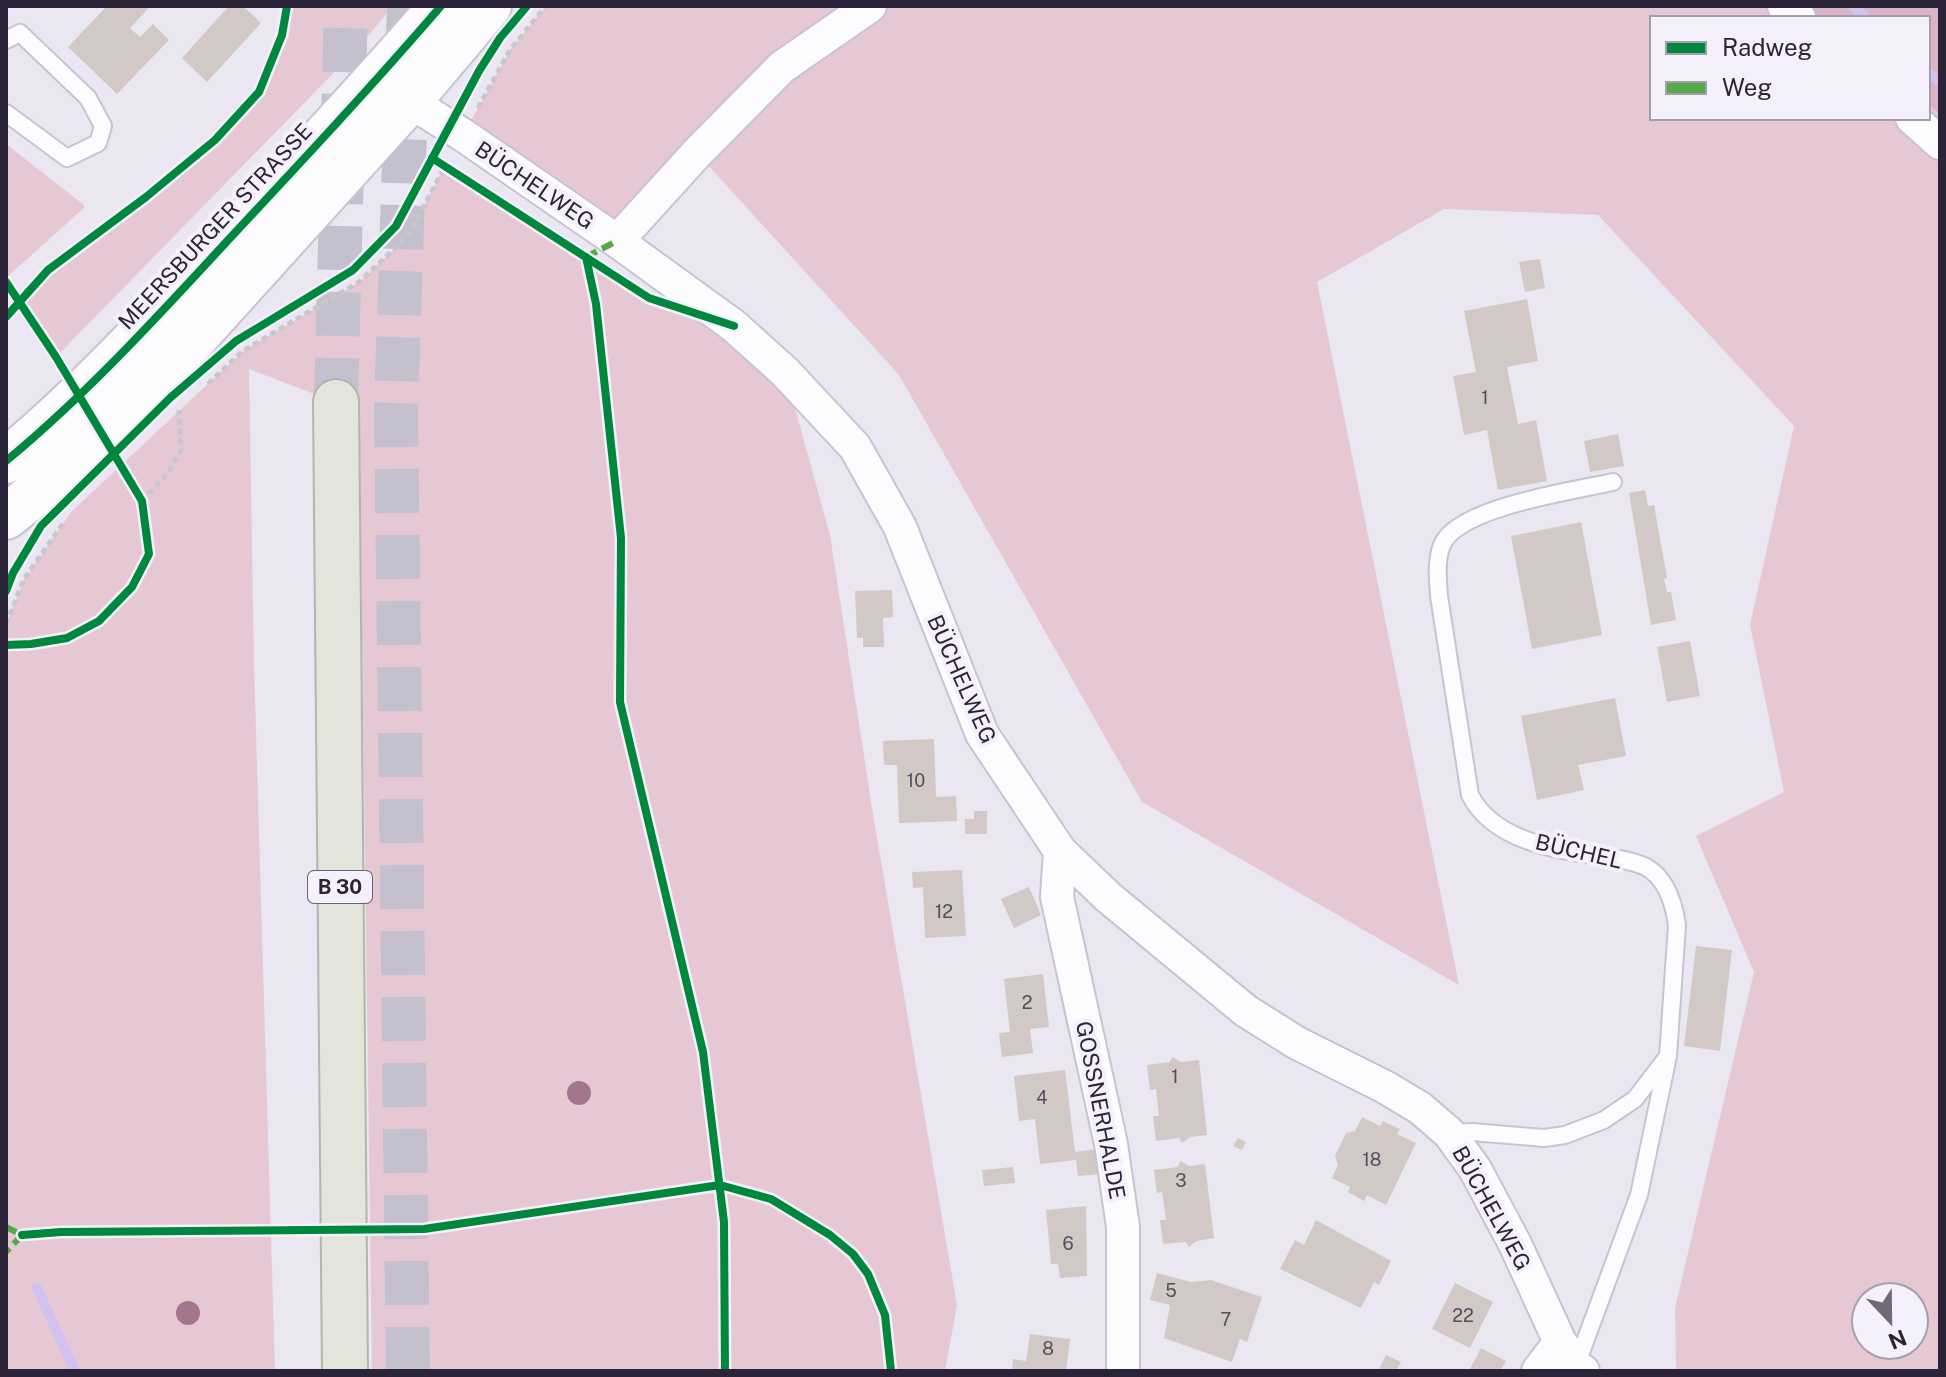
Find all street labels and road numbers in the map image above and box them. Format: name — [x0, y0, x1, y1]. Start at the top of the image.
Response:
street label: MEERSBURGER STRASSE — [113, 118, 317, 334]
street label: BÜCHELWEG — [471, 135, 600, 234]
street label: BÜCHELWEG — [922, 610, 1003, 747]
street label: BÜCHEL — [1533, 827, 1625, 874]
road number: B 30 — [308, 871, 372, 903]
street label: GOSSNERHALDE — [1071, 1019, 1131, 1201]
street label: BÜCHELWEG — [1447, 1141, 1538, 1275]

